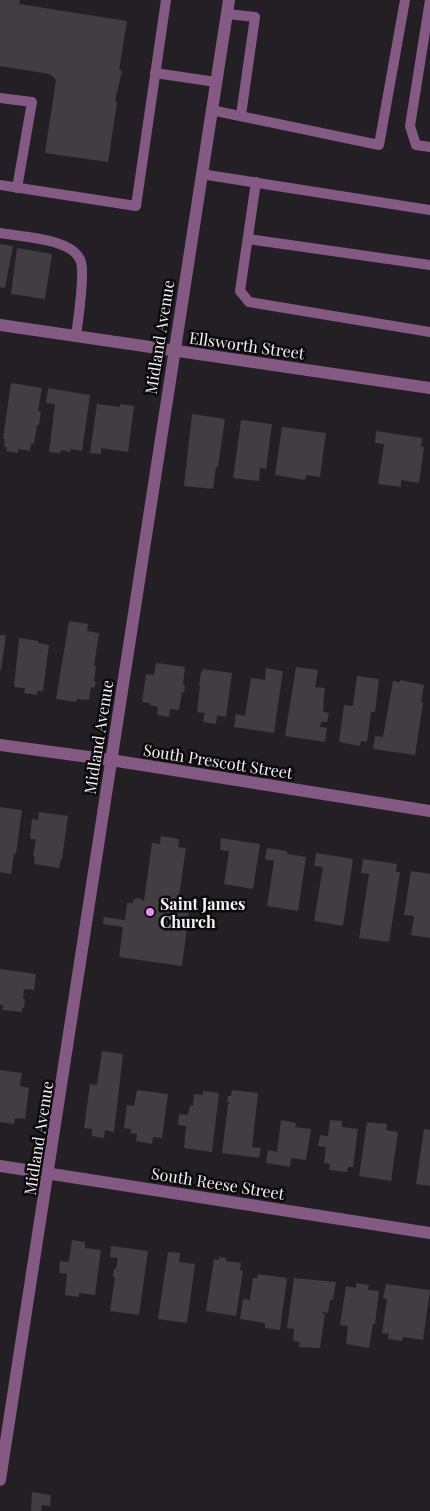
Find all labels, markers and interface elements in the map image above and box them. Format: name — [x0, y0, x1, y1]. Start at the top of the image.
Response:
street label: Midland Avenue — [140, 278, 178, 396]
street label: Ellsworth Street — [188, 327, 306, 364]
street label: Midland Avenue — [79, 678, 117, 796]
street label: South Prescott Street — [142, 739, 295, 783]
place label: Saint James Church — [160, 893, 245, 932]
marker: Saint James Church — [144, 906, 156, 918]
street label: Midland Avenue — [19, 1079, 57, 1197]
street label: South Reese Street — [150, 1162, 286, 1204]

